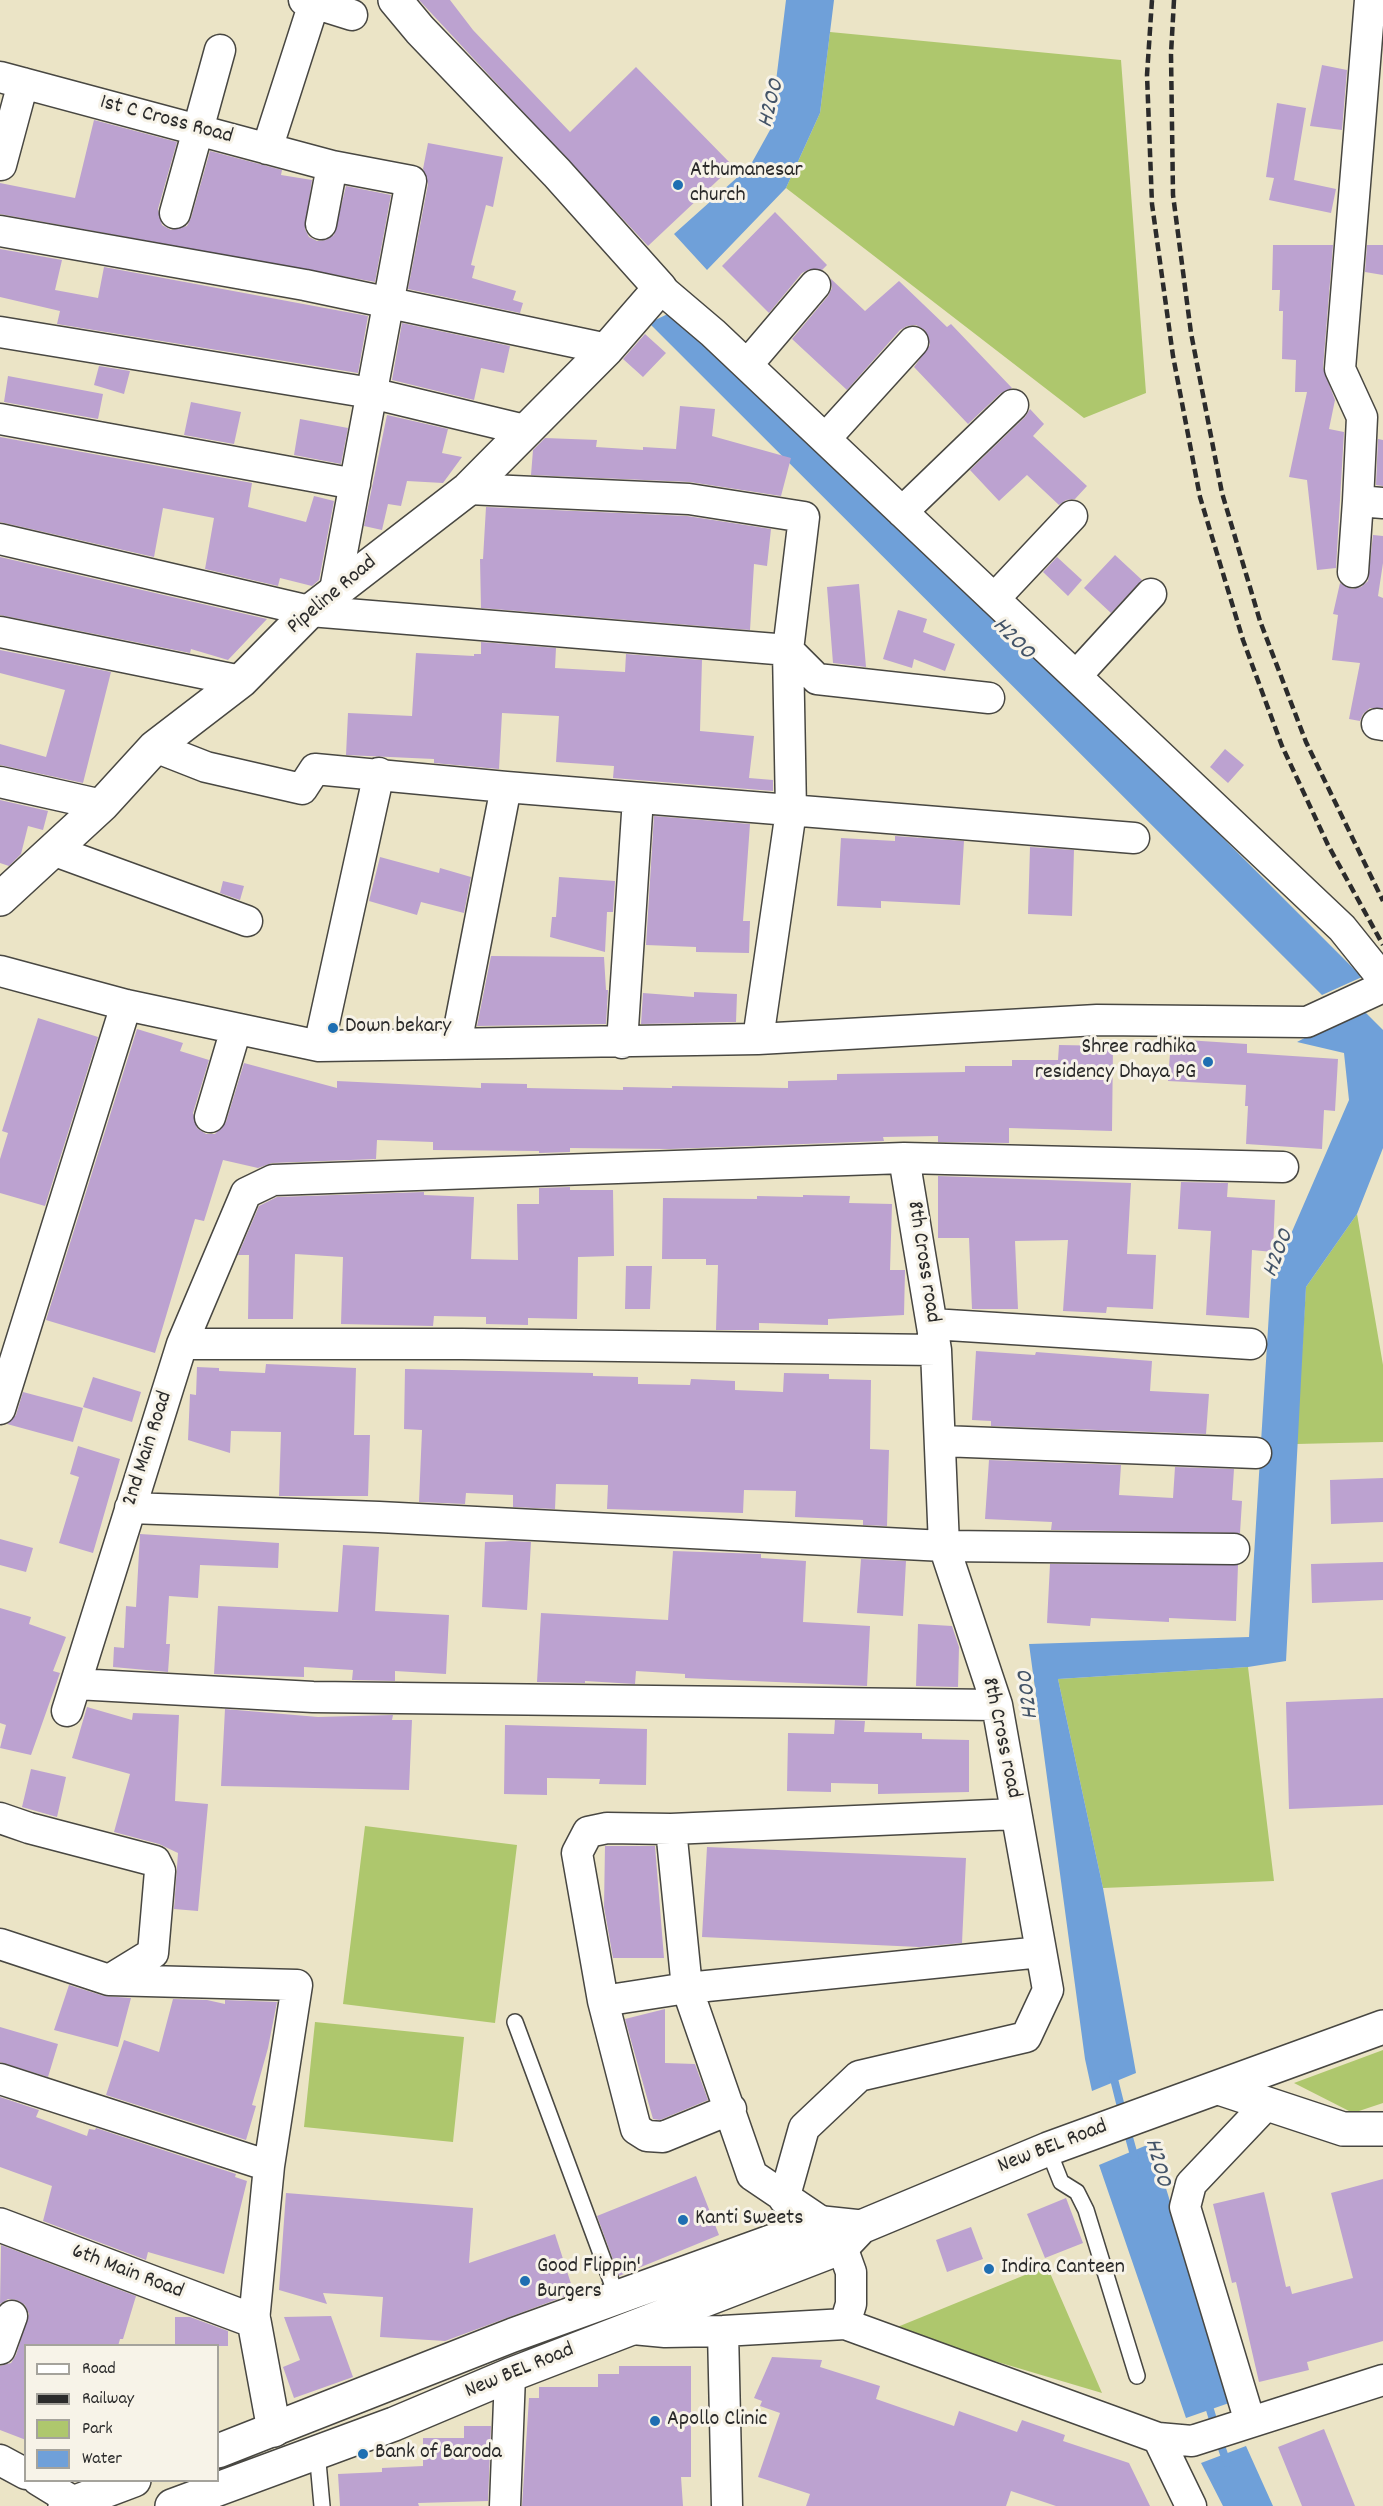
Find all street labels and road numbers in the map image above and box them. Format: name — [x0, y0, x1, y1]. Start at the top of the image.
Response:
street label: 1st C Cross Road — [97, 91, 235, 151]
street label: Pipeline Road — [283, 551, 383, 641]
street label: 8th Cross road — [899, 1199, 945, 1325]
street label: 2nd Main Road — [118, 1388, 180, 1510]
street label: 8th Cross road — [974, 1675, 1026, 1801]
street label: New BEL Road — [994, 2115, 1112, 2181]
street label: 6th Main Road — [67, 2240, 187, 2306]
street label: New BEL Road — [462, 2338, 578, 2406]

